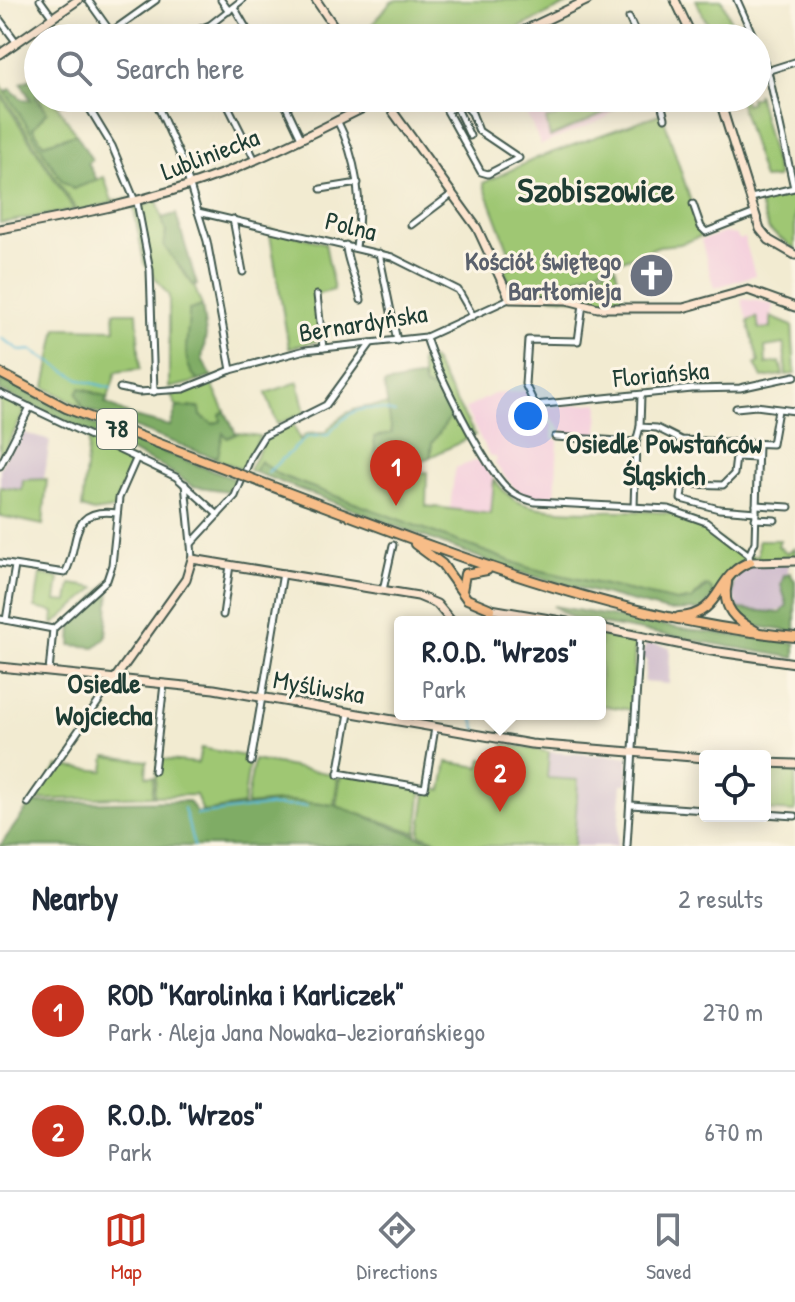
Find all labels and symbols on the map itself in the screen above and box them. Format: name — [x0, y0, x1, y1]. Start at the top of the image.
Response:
street label: Lubliniecka — [156, 119, 264, 188]
district label: Szobiszowice — [518, 167, 675, 213]
street label: Polna — [322, 202, 381, 249]
place label: Kościół świętego Bartłomieja — [465, 243, 622, 308]
church icon: Kościół świętego Bartłomieja — [628, 252, 676, 300]
street label: Bernardyńska — [296, 295, 430, 350]
street label: Floriańska — [611, 352, 710, 395]
your location — [508, 396, 548, 436]
road number: 78 — [97, 409, 137, 449]
district label: Osiedle Powstańców Śląskich — [566, 424, 762, 494]
pin: 1 — [370, 440, 422, 506]
street label: Myśliwska — [271, 661, 368, 712]
district label: Osiedle Wojciecha — [56, 664, 153, 734]
pin: 2 — [474, 746, 526, 812]

